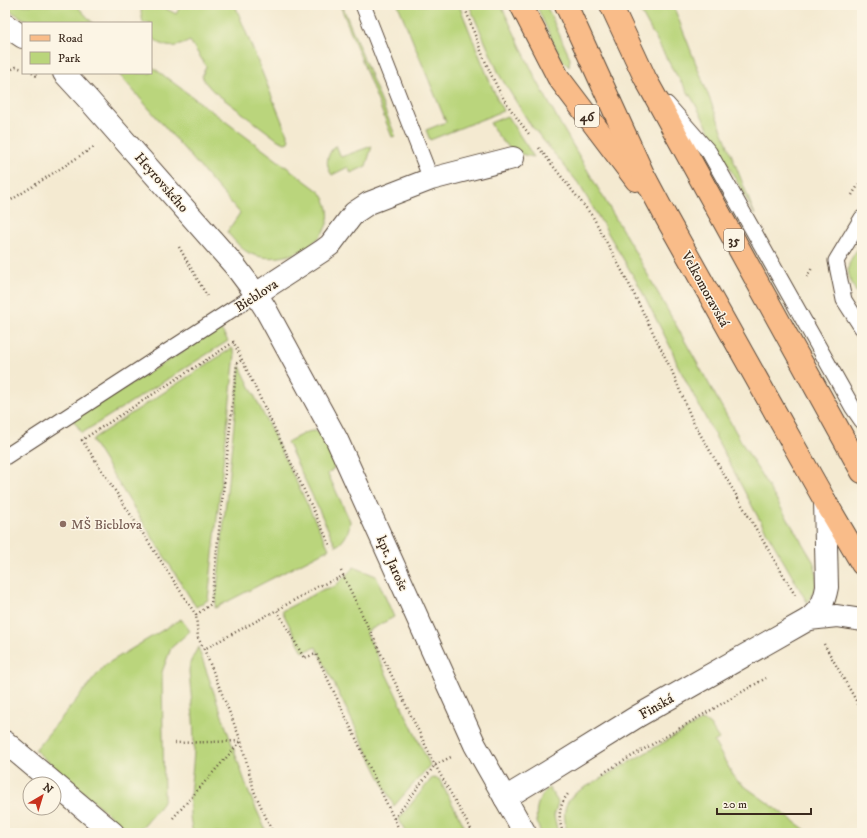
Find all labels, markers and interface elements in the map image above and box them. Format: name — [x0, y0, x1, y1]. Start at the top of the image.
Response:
legend — [22, 22, 152, 74]
text: Road — [58, 31, 83, 46]
text: Park — [58, 51, 80, 66]
road number: 46 — [575, 105, 599, 127]
street label: Heyrovského — [130, 149, 192, 216]
road number: 35 — [724, 229, 744, 251]
street label: Velkomoravská — [676, 248, 733, 331]
street label: Bieblova — [232, 275, 282, 316]
place label: MŠ Bieblova — [71, 516, 142, 534]
marker: MŠ Bieblova — [58, 519, 68, 529]
street label: kpt. Jaroše — [372, 533, 412, 594]
street label: Finská — [636, 690, 677, 724]
north arrow — [22, 776, 62, 816]
text: N — [40, 781, 55, 797]
scale bar — [717, 790, 811, 816]
text: 20 m — [723, 797, 747, 812]

